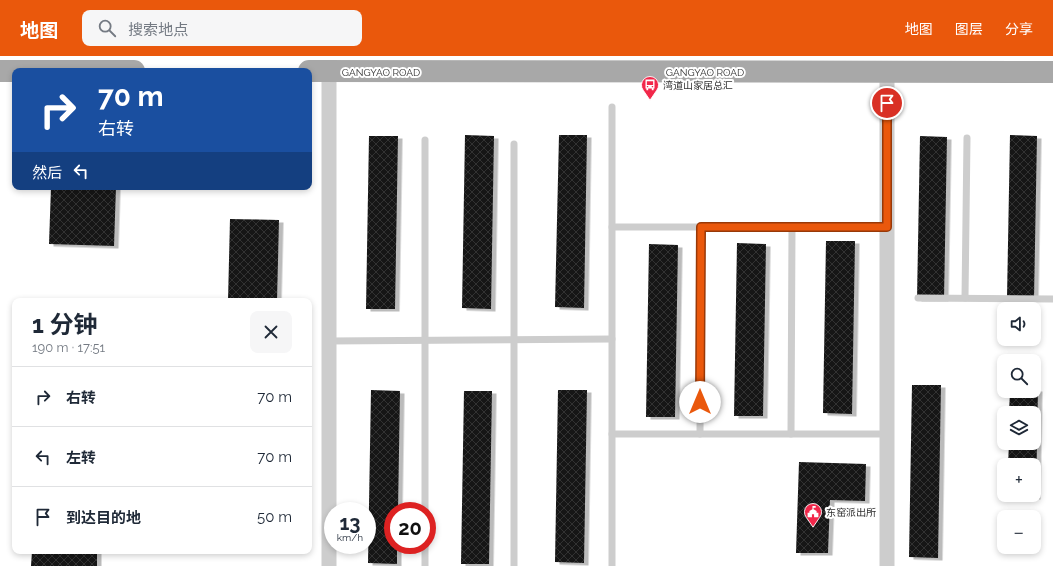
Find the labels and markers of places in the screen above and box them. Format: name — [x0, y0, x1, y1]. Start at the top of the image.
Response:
bus stop icon: 湾道山家居总汇 — [640, 75, 660, 100]
place label: 湾道山家居总汇 — [663, 80, 733, 91]
pin — [870, 86, 904, 120]
public building icon: 东窑派出所 — [803, 502, 823, 527]
place label: 东窑派出所 — [826, 507, 876, 518]

